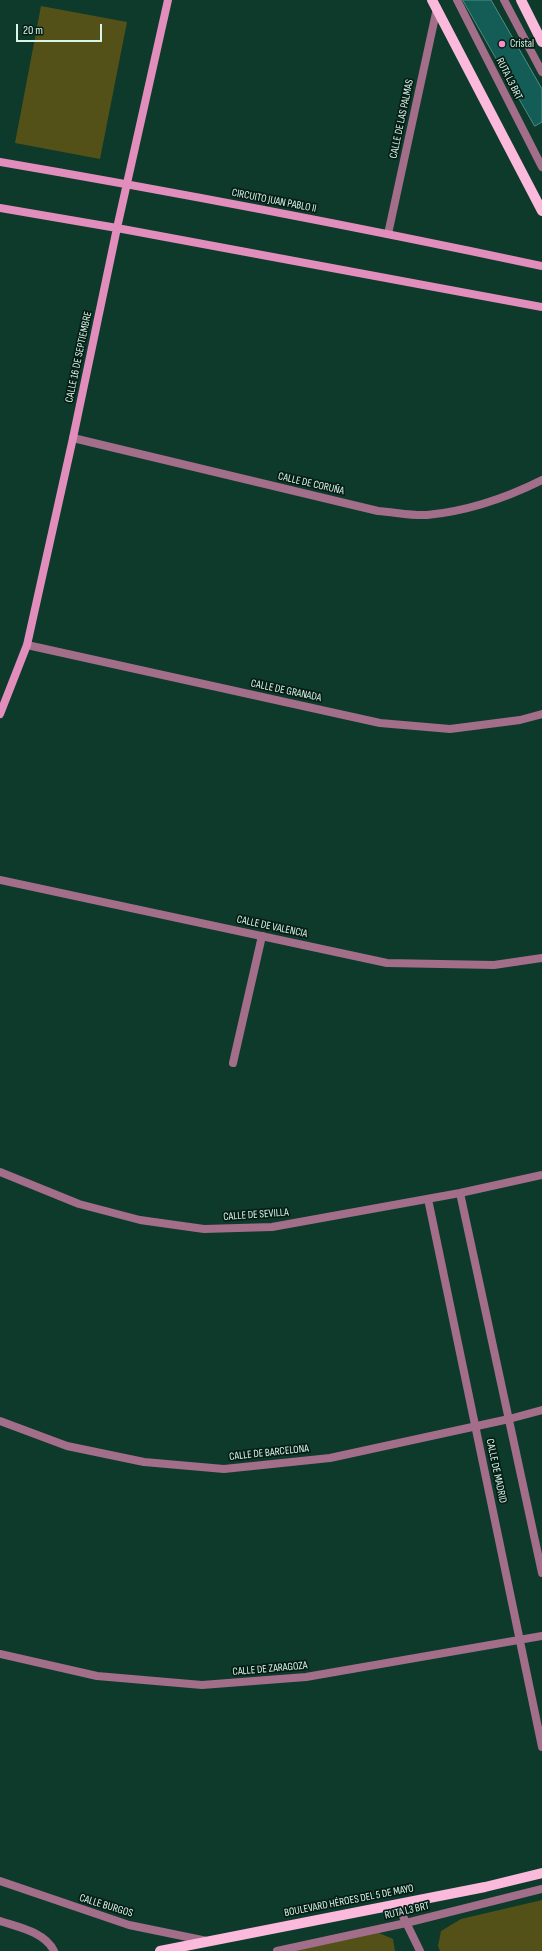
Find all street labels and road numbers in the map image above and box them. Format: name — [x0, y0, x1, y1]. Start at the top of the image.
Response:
street label: RUTA L3 BRT — [493, 56, 525, 102]
street label: CALLE DE LAS PALMAS — [387, 78, 417, 160]
street label: CIRCUITO JUAN PABLO II — [230, 186, 318, 216]
street label: CALLE 16 DE SEPTIEMBRE — [63, 310, 95, 404]
street label: CALLE DE CORUÑA — [277, 470, 345, 498]
street label: CALLE DE GRANADA — [250, 677, 322, 705]
street label: CALLE DE VALENCIA — [235, 913, 309, 941]
street label: CALLE DE SEVILLA — [223, 1206, 289, 1224]
street label: CALLE DE MADRID — [483, 1438, 509, 1504]
street label: CALLE DE BARCELONA — [228, 1442, 310, 1464]
street label: CALLE DE ZARAGOZA — [232, 1659, 308, 1679]
street label: BOULEVARD HÉROES DEL 5 DE MAYO — [283, 1882, 415, 1920]
street label: CALLE BURGOS — [78, 1892, 134, 1920]
street label: RUTA L3 BRT — [383, 1899, 431, 1923]

